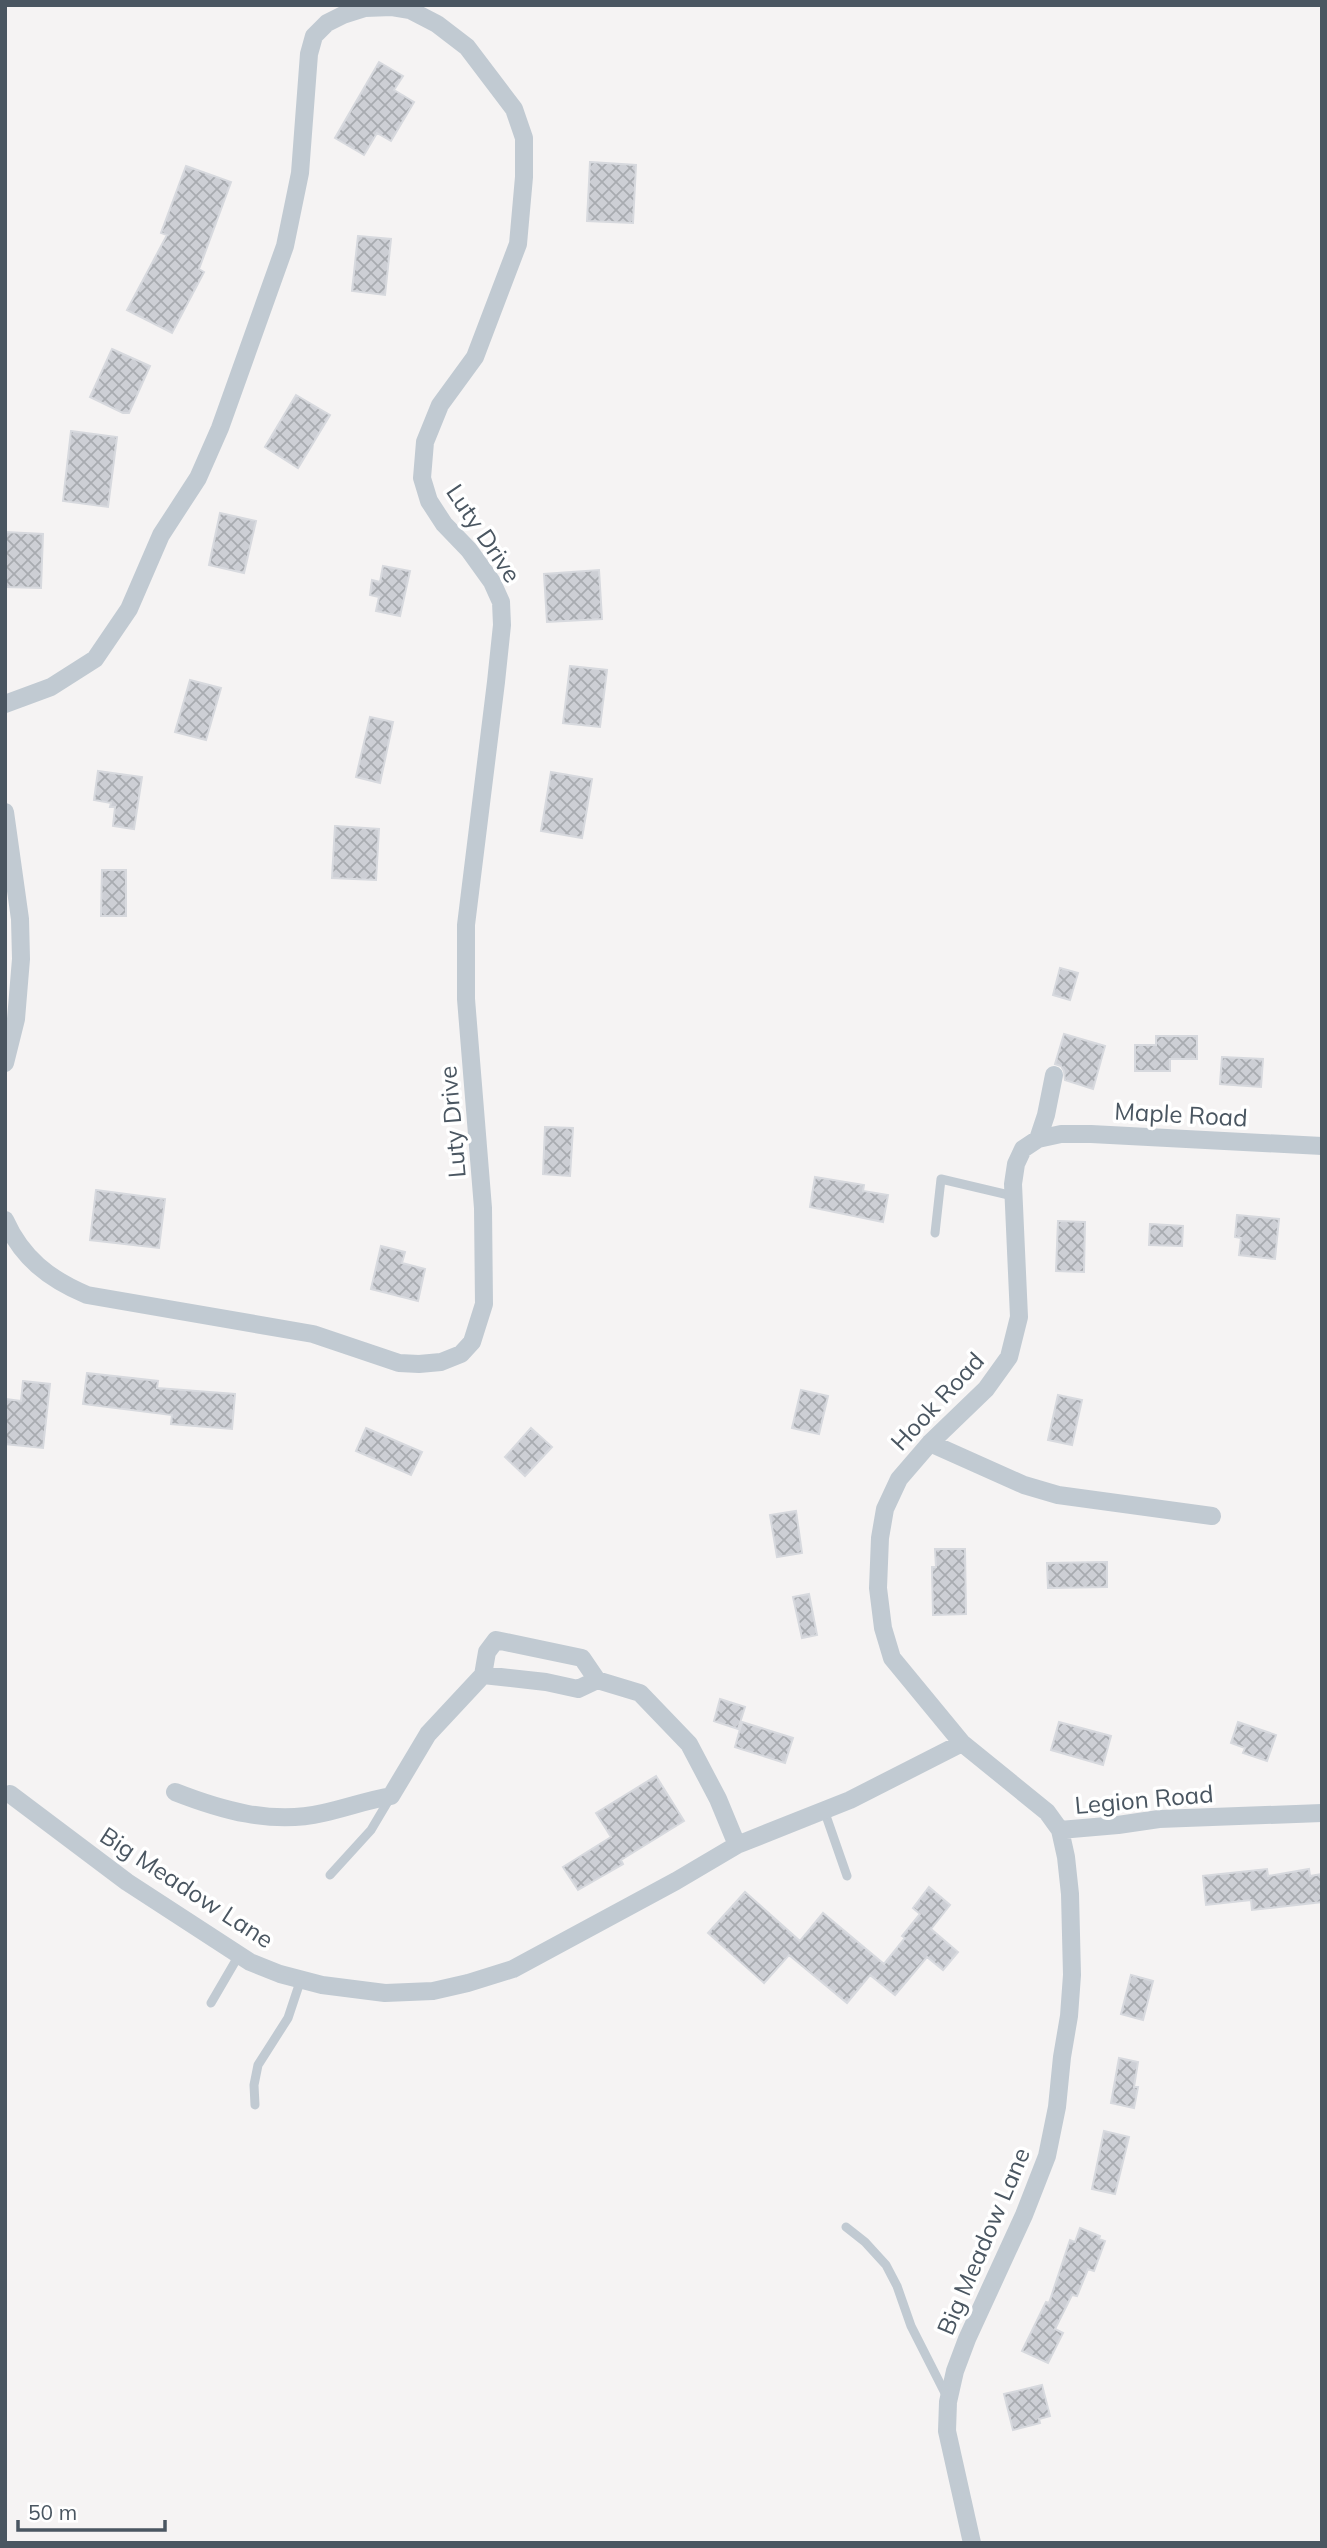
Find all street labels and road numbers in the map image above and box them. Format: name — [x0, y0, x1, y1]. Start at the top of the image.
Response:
street label: Luty Drive — [440, 478, 528, 588]
street label: Luty Drive — [432, 1065, 472, 1179]
street label: Maple Road — [1114, 1096, 1248, 1132]
street label: Hook Road — [884, 1346, 990, 1456]
street label: Legion Road — [1073, 1778, 1215, 1820]
street label: Big Meadow Lane — [95, 1820, 279, 1954]
street label: Big Meadow Lane — [930, 2143, 1036, 2339]

